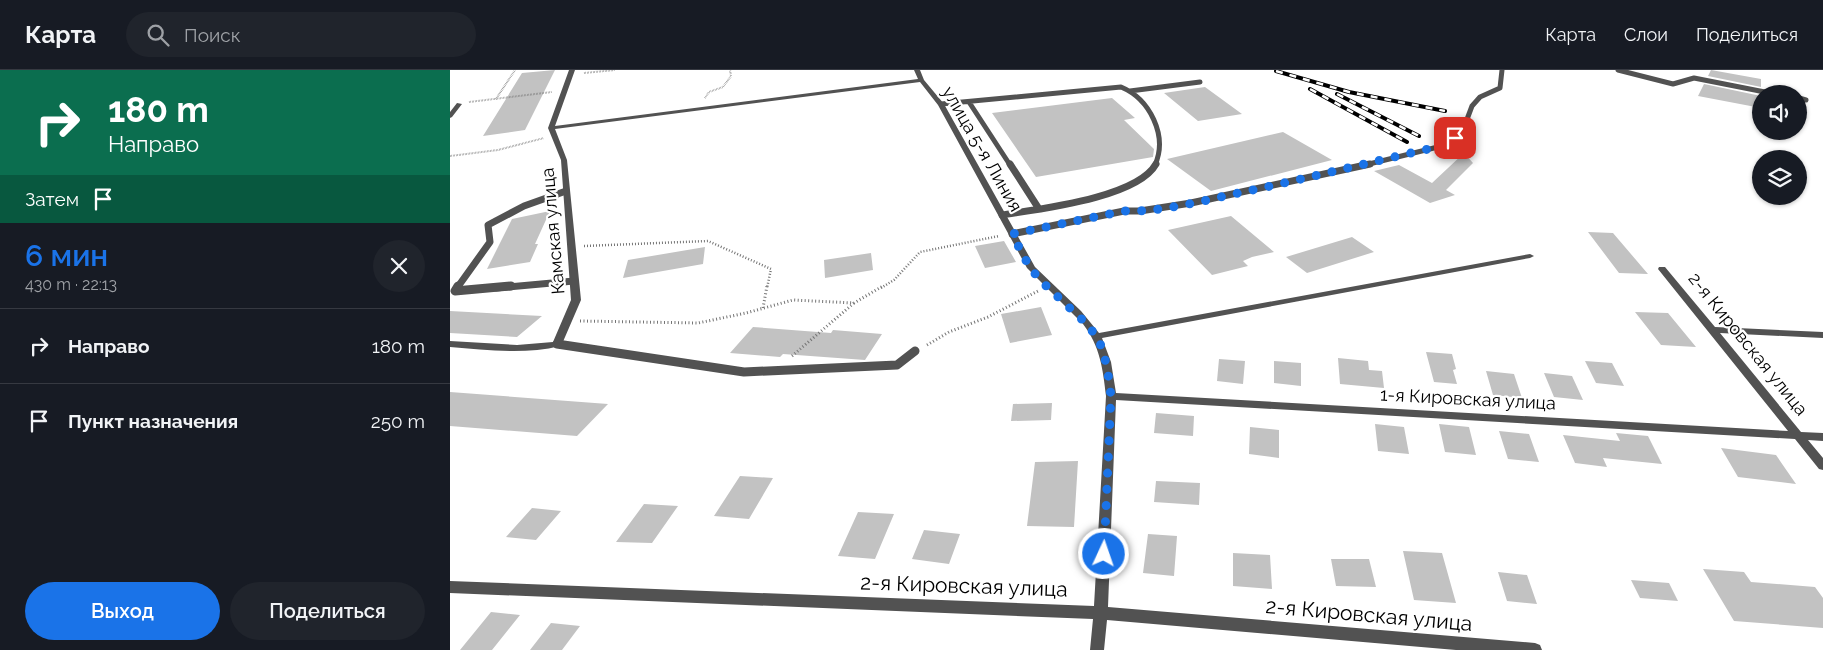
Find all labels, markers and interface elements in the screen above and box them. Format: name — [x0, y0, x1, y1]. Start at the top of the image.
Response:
search box — [126, 12, 476, 57]
text: Карта — [25, 20, 96, 49]
icon: search — [144, 21, 172, 49]
text: Поиск — [184, 24, 241, 46]
text: Карта — [1545, 24, 1596, 45]
text: Слои — [1624, 24, 1668, 45]
text: Поделиться — [1696, 24, 1798, 45]
street label: улица 5-я Линия — [938, 82, 1027, 215]
map controls — [1752, 85, 1807, 205]
button: sound — [1752, 85, 1807, 140]
text: 180 m — [108, 89, 209, 130]
icon: right — [25, 90, 90, 155]
pin — [1434, 117, 1476, 159]
icon: arrive — [1441, 124, 1469, 152]
text: Направо — [108, 131, 199, 157]
button: layers — [1752, 150, 1807, 205]
street label: Камская улица — [536, 167, 569, 295]
icon: arrive — [89, 185, 117, 213]
text: Затем — [25, 188, 79, 210]
text: 6 мин — [25, 238, 108, 273]
button: close — [373, 240, 425, 292]
street label: 2-я Кировская улица — [1684, 268, 1812, 419]
text: 430 m · 22:13 — [25, 275, 117, 294]
icon: right — [25, 332, 53, 360]
text: Направо — [68, 335, 149, 357]
text: 180 m — [372, 335, 425, 357]
street label: 1-я Кировская улица — [1380, 383, 1556, 414]
icon: arrive — [25, 407, 53, 435]
text: Пункт назначения — [68, 410, 238, 432]
text: 250 m — [371, 410, 425, 432]
position arrow — [1077, 527, 1129, 579]
street label: 2-я Кировская улица — [860, 569, 1068, 602]
button: Выход — [25, 582, 220, 640]
button: Поделиться — [230, 582, 425, 640]
street label: 2-я Кировская улица — [1265, 593, 1473, 636]

